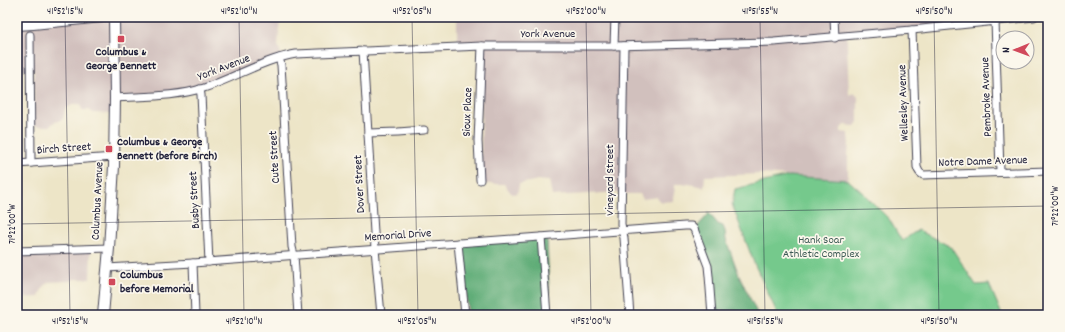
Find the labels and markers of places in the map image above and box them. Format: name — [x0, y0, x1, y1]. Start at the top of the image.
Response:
marker: Columbus & George Bennett — [116, 34, 126, 44]
place label: Columbus & George Bennett — [86, 44, 157, 75]
place label: Columbus & George Bennett (before Birch) — [117, 134, 217, 165]
marker: Columbus & George Bennett (before Birch) — [104, 144, 114, 154]
place label: Columbus before Memorial — [120, 267, 194, 298]
marker: Columbus before Memorial — [107, 277, 117, 287]

